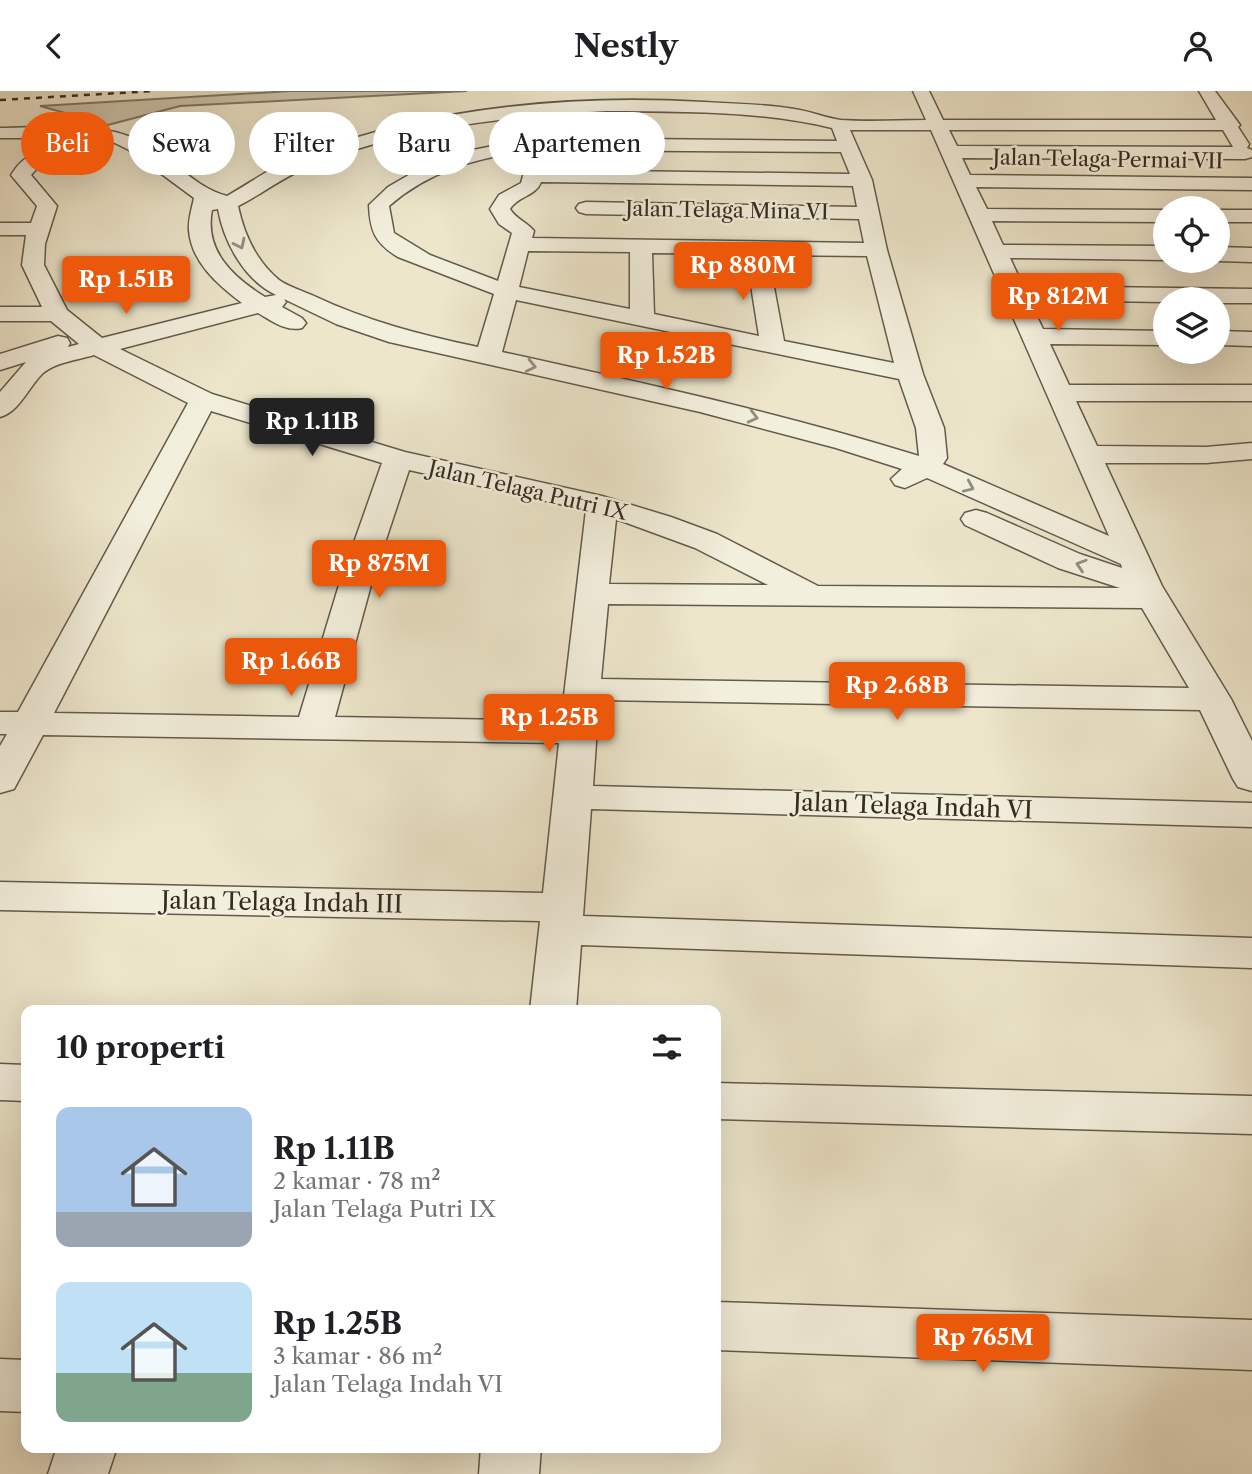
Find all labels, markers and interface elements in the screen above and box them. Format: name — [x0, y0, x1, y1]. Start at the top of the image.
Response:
text: Nestly — [574, 26, 678, 65]
icon: back — [35, 27, 73, 65]
icon: person — [1179, 27, 1217, 65]
chip: Beli — [21, 112, 114, 175]
chip: Sewa — [128, 112, 235, 175]
chip: Filter — [249, 112, 359, 175]
chip: Baru — [373, 112, 475, 175]
chip: Apartemen — [489, 112, 665, 175]
street label: Jalan Telaga Permai VII — [989, 144, 1224, 174]
street label: Jalan Telaga Mina VI — [622, 196, 829, 224]
map controls — [1153, 196, 1230, 364]
button: locate — [1153, 196, 1230, 273]
one-way arrow — [232, 237, 246, 249]
pin: Rp 880M — [678, 243, 808, 302]
text: Rp 880M — [690, 251, 796, 279]
pin: Rp 1.51B — [54, 257, 198, 316]
text: Rp 1.51B — [78, 265, 174, 293]
pin: Rp 812M — [993, 273, 1123, 333]
text: Rp 812M — [1007, 282, 1109, 310]
button: layers — [1153, 287, 1230, 364]
pin: Rp 1.52B — [594, 333, 738, 392]
text: Rp 1.52B — [617, 341, 715, 369]
one-way arrow — [525, 358, 537, 373]
pin: Rp 1.11B — [240, 399, 384, 458]
text: Rp 1.11B — [265, 407, 359, 435]
one-way arrow — [747, 409, 759, 423]
street label: Jalan Telaga Putri IX — [423, 454, 630, 525]
one-way arrow — [962, 479, 974, 493]
pin: Rp 875M — [314, 540, 444, 600]
text: Rp 875M — [328, 549, 430, 577]
one-way arrow — [1075, 559, 1087, 573]
pin: Rp 1.66B — [219, 639, 363, 698]
text: Rp 1.66B — [241, 647, 341, 675]
pin: Rp 2.68B — [825, 663, 969, 722]
text: Rp 2.68B — [845, 671, 949, 699]
pin: Rp 1.25B — [477, 695, 621, 754]
text: Rp 1.25B — [500, 703, 598, 731]
street label: Jalan Telaga Indah VI — [789, 787, 1033, 825]
street label: Jalan Telaga Indah III — [157, 885, 403, 919]
icon: filters — [648, 1028, 686, 1066]
text: 10 properti — [56, 1029, 225, 1066]
text: Rp 1.11B — [273, 1130, 395, 1167]
icon: home — [112, 1135, 196, 1219]
text: 2 kamar · 78 m² — [273, 1167, 441, 1195]
text: Jalan Telaga Putri IX — [273, 1195, 496, 1223]
text: Rp 1.25B — [273, 1305, 402, 1342]
icon: home — [112, 1310, 196, 1394]
pin: Rp 765M — [918, 1315, 1048, 1374]
text: Rp 765M — [932, 1323, 1034, 1351]
text: 3 kamar · 86 m² — [273, 1342, 442, 1370]
text: Jalan Telaga Indah VI — [273, 1370, 503, 1398]

